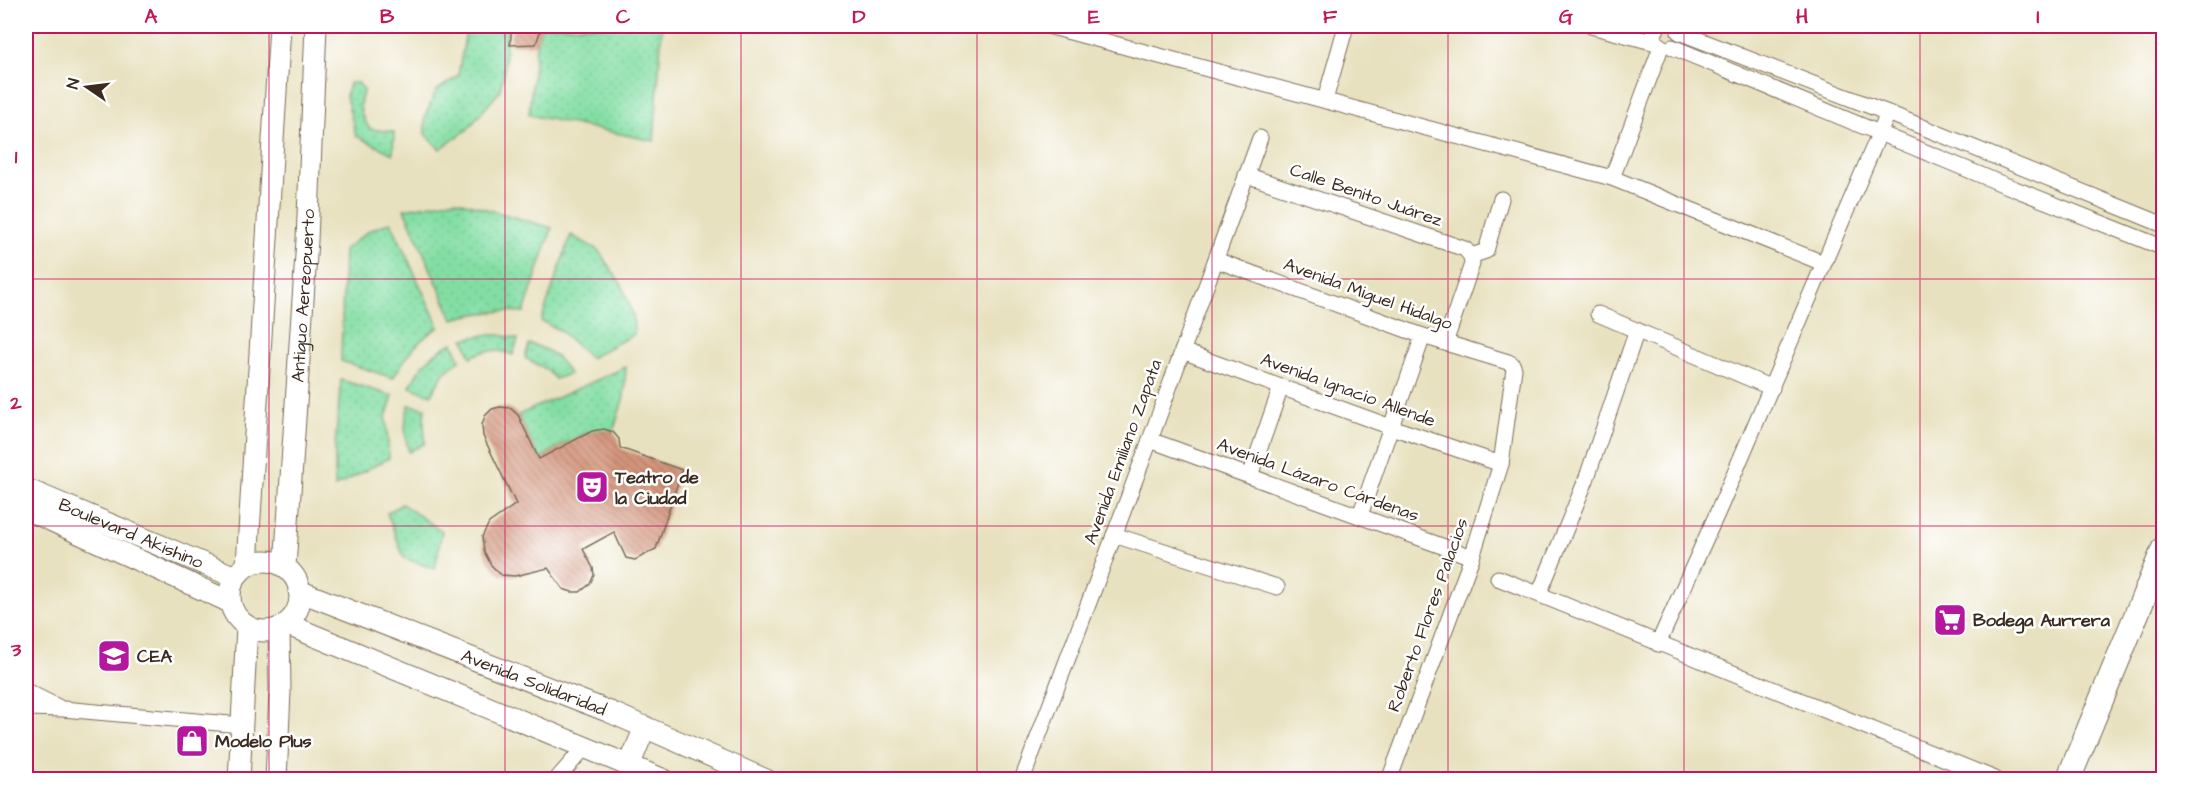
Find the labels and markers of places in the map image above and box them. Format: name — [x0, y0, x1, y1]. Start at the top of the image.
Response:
place label: Teatro de la Ciudad — [614, 465, 699, 511]
theatre icon: Teatro de la Ciudad — [574, 469, 610, 505]
supermarket icon: Bodega Aurrera — [1932, 602, 1968, 638]
place label: Bodega Aurrera — [1973, 608, 2111, 634]
school or university icon: CEA — [96, 638, 132, 674]
place label: CEA — [137, 644, 172, 669]
shop icon: Modelo Plus — [174, 723, 210, 759]
place label: Modelo Plus — [215, 729, 312, 754]

